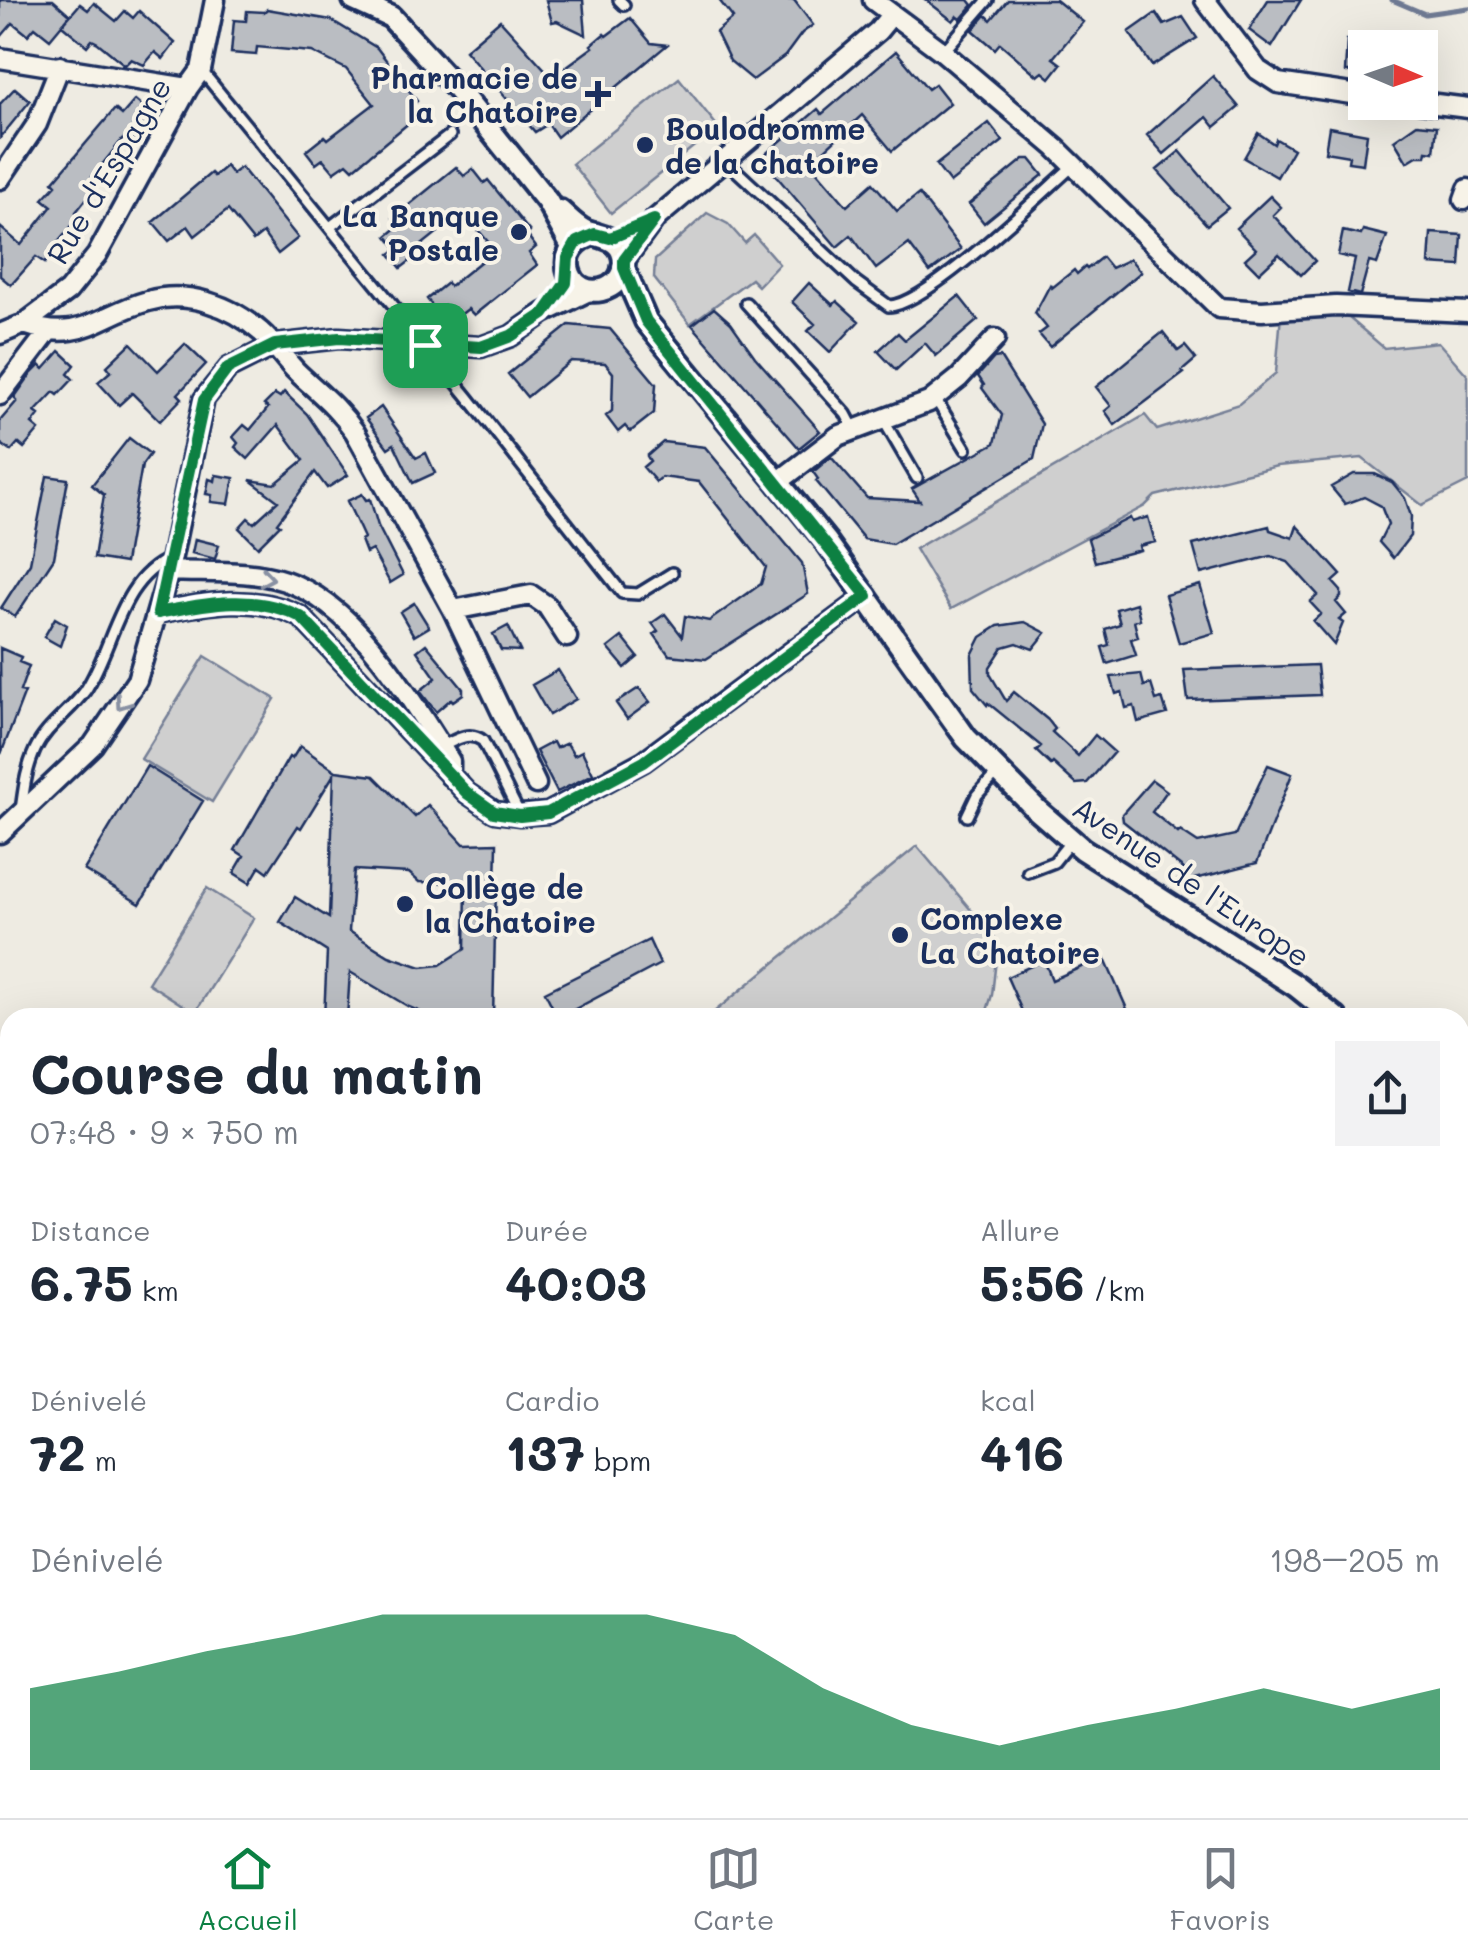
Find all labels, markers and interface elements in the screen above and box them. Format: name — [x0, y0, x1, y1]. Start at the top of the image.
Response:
north arrow — [1348, 30, 1438, 120]
map controls — [1348, 30, 1438, 120]
place label: Pharmacie de la Chatoire — [370, 57, 578, 131]
street label: Rue d'Espagne — [37, 69, 179, 271]
marker: Pharmacie de la Chatoire — [587, 83, 609, 105]
place label: Boulodromme de la chatoire — [665, 108, 879, 182]
marker: Boulodromme de la chatoire — [634, 134, 656, 156]
place label: La Banque Postale — [342, 195, 499, 269]
marker: La Banque Postale — [508, 221, 530, 243]
pin — [383, 303, 468, 388]
icon: arrive — [398, 318, 453, 373]
one-way arrow — [258, 567, 275, 588]
one-way arrow — [116, 691, 134, 710]
street label: Avenue de l'Europe — [1065, 787, 1319, 975]
place label: Collège de la Chatoire — [425, 867, 596, 941]
marker: Collège de la Chatoire — [394, 893, 416, 915]
place label: Complexe La Chatoire — [920, 898, 1100, 972]
marker: Complexe La Chatoire — [889, 924, 911, 946]
text: Course du matin — [30, 1036, 483, 1108]
button: share — [1335, 1041, 1440, 1146]
text: 07:48 · 9 × 750 m — [30, 1110, 299, 1152]
text: Distance — [30, 1212, 151, 1248]
text: Durée — [505, 1212, 588, 1248]
text: Allure — [980, 1212, 1060, 1248]
text: 6.75 — [30, 1248, 133, 1314]
text: 40:03 — [505, 1248, 647, 1314]
text: 5:56 — [980, 1248, 1085, 1314]
text: km — [133, 1272, 179, 1308]
text: /km — [1085, 1272, 1145, 1308]
text: Dénivelé — [30, 1382, 147, 1418]
text: Cardio — [505, 1382, 599, 1418]
text: kcal — [980, 1382, 1036, 1418]
text: 72 — [30, 1418, 86, 1484]
text: 137 — [505, 1418, 585, 1484]
text: 416 — [980, 1418, 1064, 1484]
text: m — [86, 1442, 117, 1478]
text: bpm — [585, 1442, 651, 1478]
text: Dénivelé — [30, 1538, 164, 1580]
text: 198–205 m — [1269, 1538, 1440, 1580]
tab: Accueil — [198, 1841, 298, 1937]
tab: Carte — [693, 1841, 774, 1937]
tab: Favoris — [1170, 1841, 1270, 1937]

